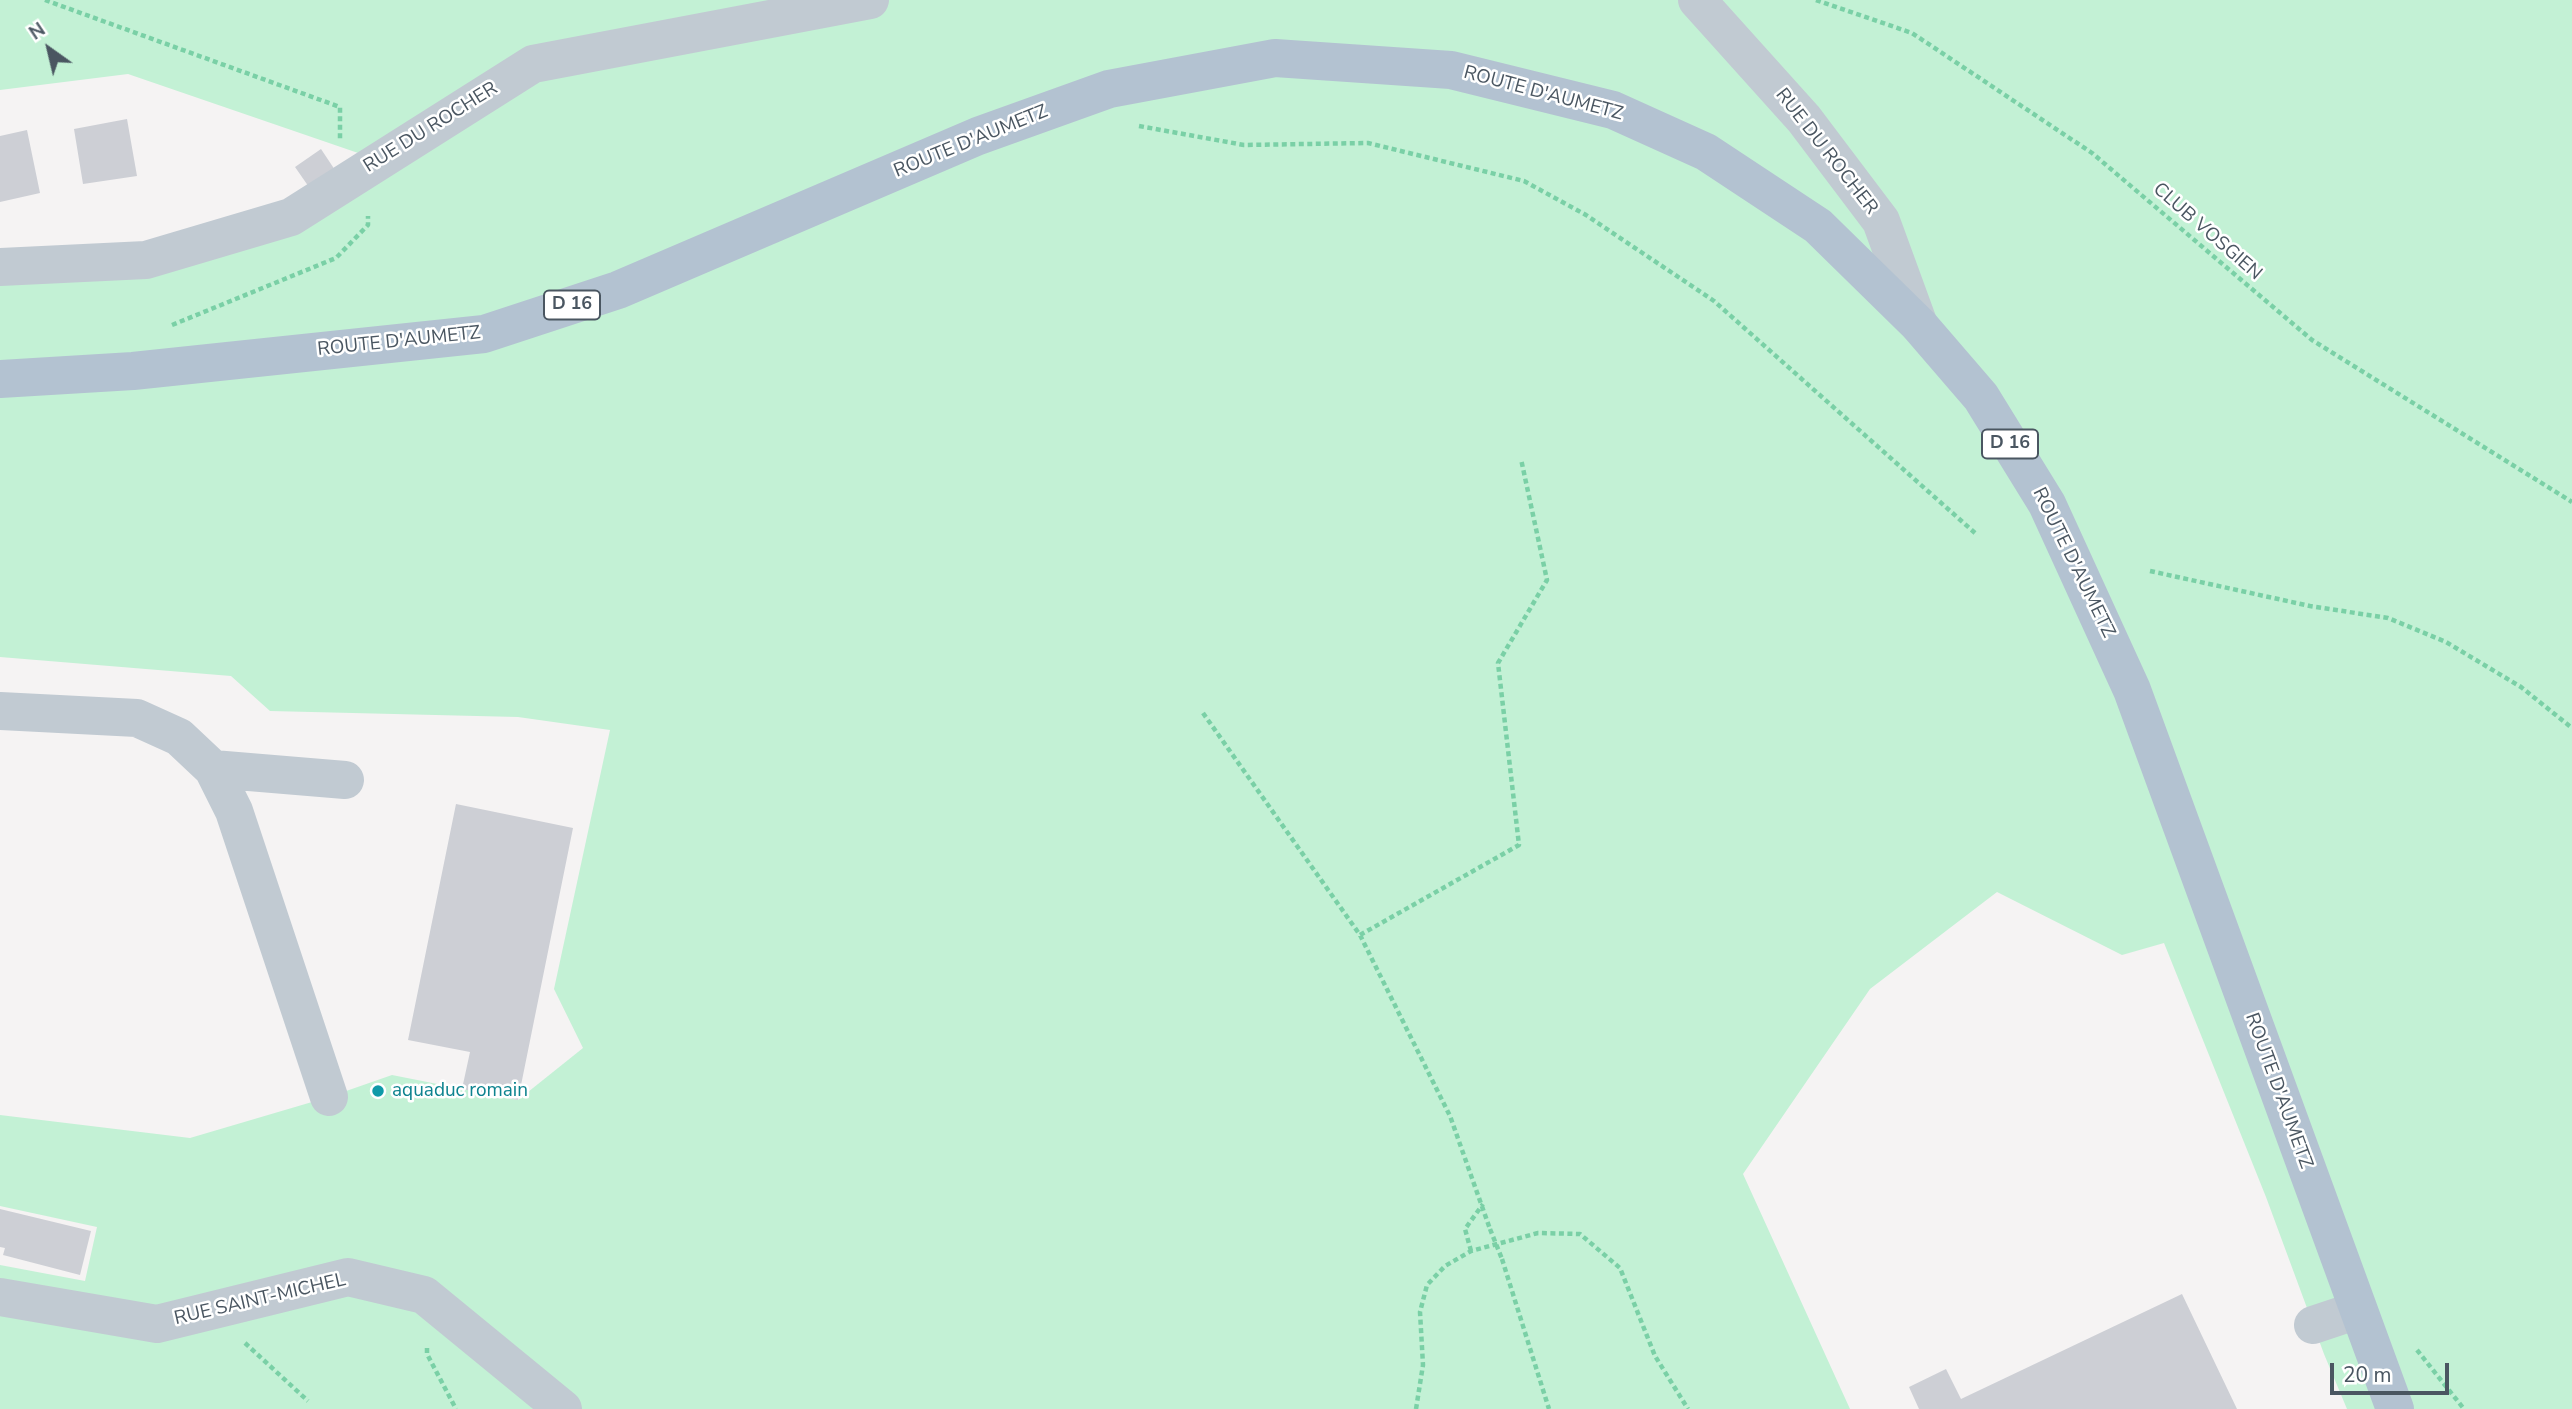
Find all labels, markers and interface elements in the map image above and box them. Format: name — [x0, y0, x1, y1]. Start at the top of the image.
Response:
north arrow — [14, 14, 84, 84]
text: N — [24, 17, 50, 46]
street label: ROUTE D'AUMETZ — [1461, 62, 1625, 126]
street label: RUE DU ROCHER — [360, 78, 502, 178]
street label: RUE DU ROCHER — [1770, 84, 1882, 220]
street label: ROUTE D'AUMETZ — [891, 101, 1051, 183]
street label: CLUB VOSGIEN — [2148, 178, 2266, 286]
road number: D 16 — [544, 290, 600, 320]
street label: ROUTE D'AUMETZ — [316, 322, 482, 362]
road number: D 16 — [1982, 430, 2038, 458]
street label: ROUTE D'AUMETZ — [2027, 484, 2119, 642]
street label: ROUTE D'AUMETZ — [2239, 1010, 2317, 1172]
place label: aquaduc romain — [392, 1080, 528, 1102]
marker: aquaduc romain — [370, 1083, 386, 1099]
street label: RUE SAINT-MICHEL — [172, 1269, 348, 1331]
scale bar — [2334, 1350, 2453, 1394]
text: 20 m — [2343, 1361, 2392, 1389]

